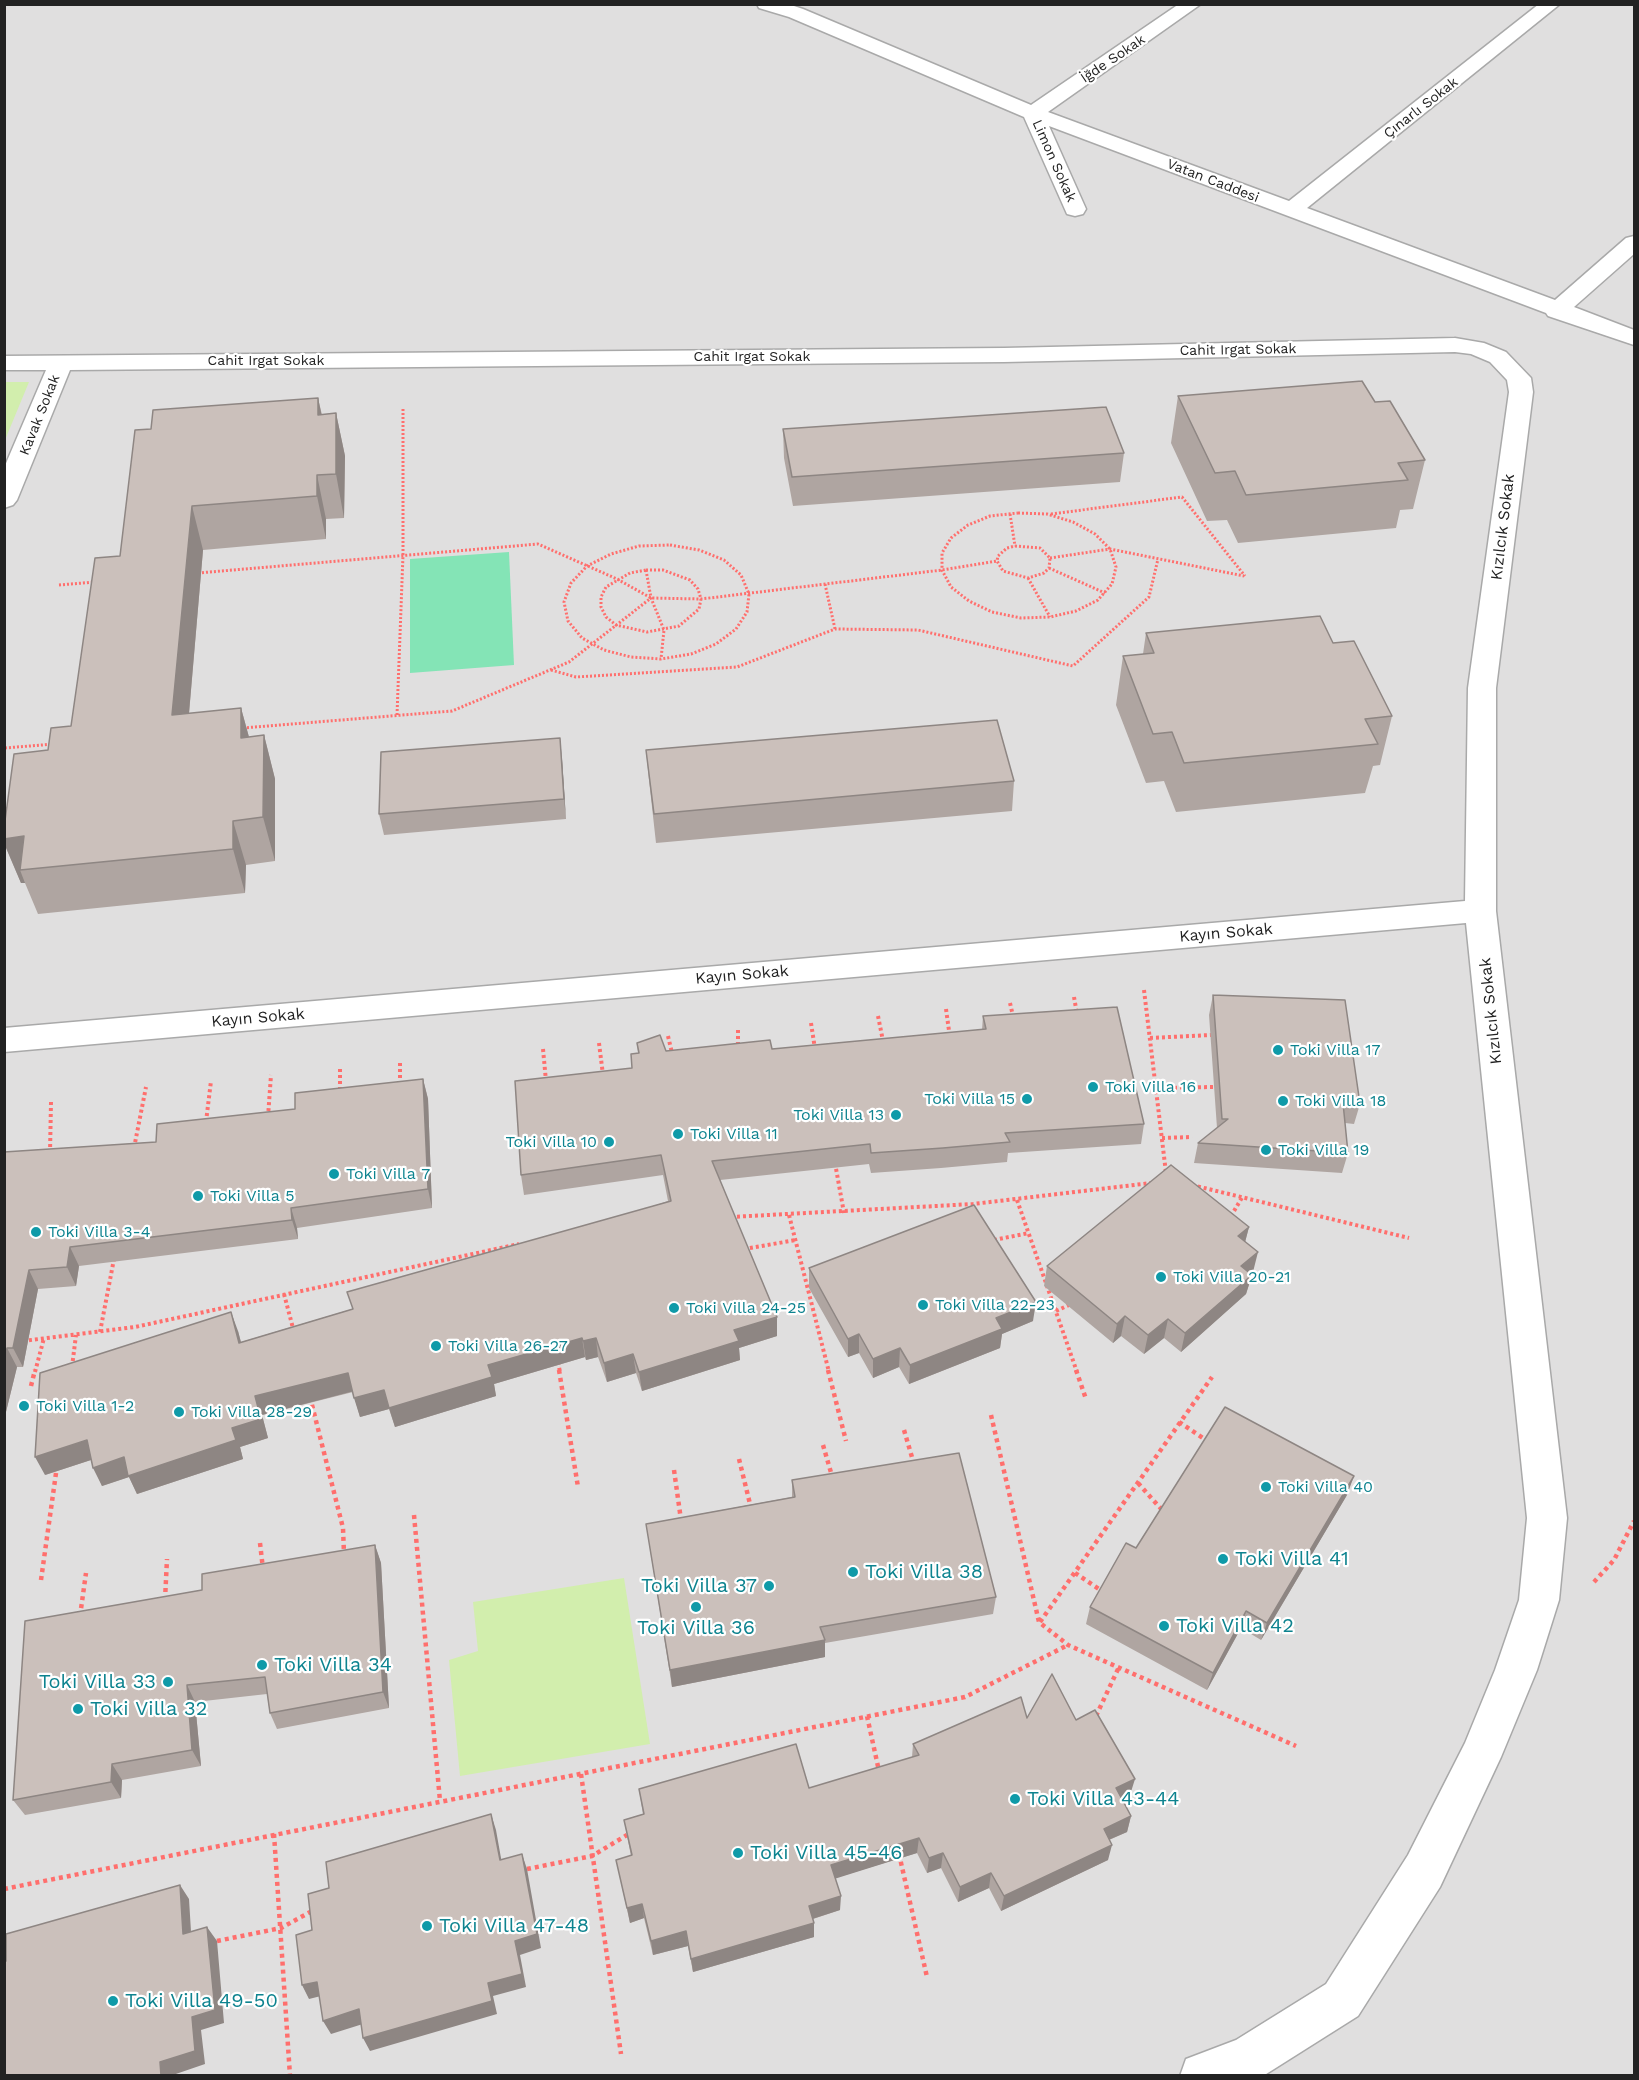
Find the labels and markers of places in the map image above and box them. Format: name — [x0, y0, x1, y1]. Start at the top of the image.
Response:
place label: Toki Villa 17 — [1290, 1040, 1380, 1060]
marker: Toki Villa 17 — [1271, 1043, 1285, 1057]
place label: Toki Villa 16 — [1105, 1077, 1196, 1097]
marker: Toki Villa 16 — [1086, 1080, 1100, 1094]
place label: Toki Villa 15 — [924, 1089, 1015, 1109]
place label: Toki Villa 18 — [1295, 1091, 1386, 1111]
marker: Toki Villa 15 — [1020, 1092, 1034, 1106]
marker: Toki Villa 18 — [1276, 1094, 1290, 1108]
place label: Toki Villa 13 — [793, 1105, 884, 1125]
marker: Toki Villa 13 — [889, 1108, 903, 1122]
place label: Toki Villa 11 — [690, 1124, 778, 1144]
marker: Toki Villa 11 — [671, 1127, 685, 1141]
place label: Toki Villa 10 — [506, 1132, 597, 1152]
marker: Toki Villa 10 — [602, 1135, 616, 1149]
place label: Toki Villa 19 — [1278, 1140, 1369, 1160]
marker: Toki Villa 19 — [1259, 1143, 1273, 1157]
place label: Toki Villa 7 — [346, 1164, 430, 1184]
marker: Toki Villa 7 — [327, 1167, 341, 1181]
place label: Toki Villa 5 — [210, 1186, 295, 1206]
marker: Toki Villa 5 — [191, 1189, 205, 1203]
place label: Toki Villa 3-4 — [48, 1222, 150, 1242]
marker: Toki Villa 3-4 — [29, 1225, 43, 1239]
place label: Toki Villa 20-21 — [1173, 1267, 1291, 1287]
marker: Toki Villa 20-21 — [1154, 1270, 1168, 1284]
place label: Toki Villa 22-23 — [935, 1295, 1055, 1315]
place label: Toki Villa 24-25 — [686, 1298, 806, 1318]
marker: Toki Villa 22-23 — [916, 1298, 930, 1312]
marker: Toki Villa 24-25 — [667, 1301, 681, 1315]
place label: Toki Villa 26-27 — [448, 1336, 568, 1356]
marker: Toki Villa 26-27 — [429, 1339, 443, 1353]
place label: Toki Villa 1-2 — [36, 1396, 134, 1416]
marker: Toki Villa 1-2 — [17, 1399, 31, 1413]
place label: Toki Villa 28-29 — [191, 1402, 312, 1422]
marker: Toki Villa 28-29 — [172, 1405, 186, 1419]
place label: Toki Villa 40 — [1278, 1477, 1373, 1497]
marker: Toki Villa 40 — [1259, 1480, 1273, 1494]
place label: Toki Villa 41 — [1235, 1547, 1349, 1571]
marker: Toki Villa 41 — [1216, 1552, 1230, 1566]
place label: Toki Villa 38 — [865, 1560, 983, 1584]
marker: Toki Villa 38 — [846, 1565, 860, 1579]
place label: Toki Villa 37 — [641, 1574, 757, 1598]
marker: Toki Villa 37 — [762, 1579, 776, 1593]
marker: Toki Villa 36 — [689, 1600, 703, 1614]
place label: Toki Villa 42 — [1176, 1614, 1294, 1638]
place label: Toki Villa 36 — [637, 1616, 755, 1640]
marker: Toki Villa 42 — [1157, 1619, 1171, 1633]
place label: Toki Villa 34 — [274, 1653, 392, 1677]
marker: Toki Villa 34 — [255, 1658, 269, 1672]
place label: Toki Villa 33 — [39, 1670, 156, 1694]
marker: Toki Villa 33 — [161, 1675, 175, 1689]
place label: Toki Villa 32 — [90, 1697, 207, 1721]
marker: Toki Villa 32 — [71, 1702, 85, 1716]
place label: Toki Villa 43-44 — [1027, 1787, 1180, 1811]
marker: Toki Villa 43-44 — [1008, 1792, 1022, 1806]
place label: Toki Villa 45-46 — [750, 1841, 902, 1865]
marker: Toki Villa 45-46 — [731, 1846, 745, 1860]
place label: Toki Villa 47-48 — [439, 1914, 589, 1938]
marker: Toki Villa 47-48 — [420, 1919, 434, 1933]
place label: Toki Villa 49-50 — [125, 1989, 278, 2013]
marker: Toki Villa 49-50 — [106, 1994, 120, 2008]

